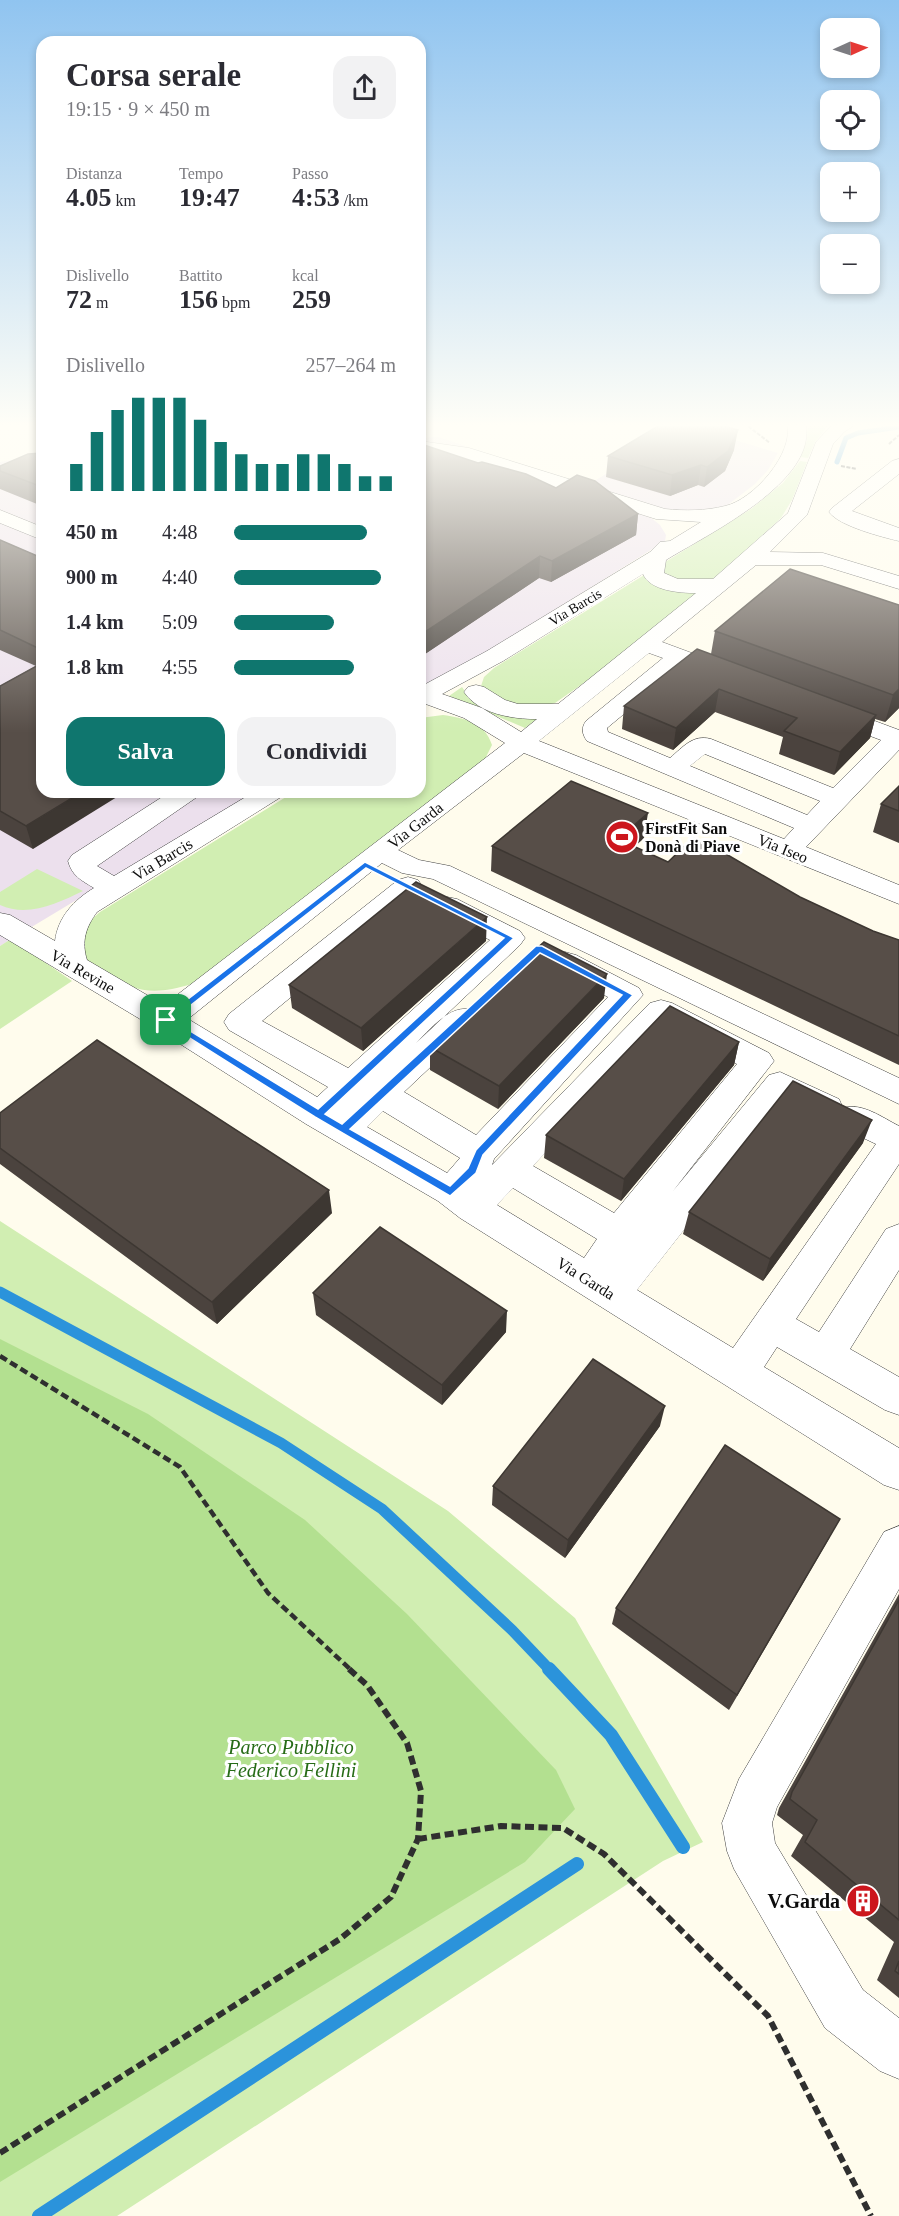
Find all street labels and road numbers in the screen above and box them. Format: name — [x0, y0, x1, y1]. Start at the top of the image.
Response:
street label: Via Barcis — [546, 586, 604, 629]
street label: Via Garda — [384, 799, 446, 852]
street label: Via Iseo — [755, 831, 810, 866]
street label: Via Barcis — [129, 835, 195, 884]
street label: Via Revine — [48, 946, 118, 997]
street label: Via Garda — [554, 1254, 618, 1303]

